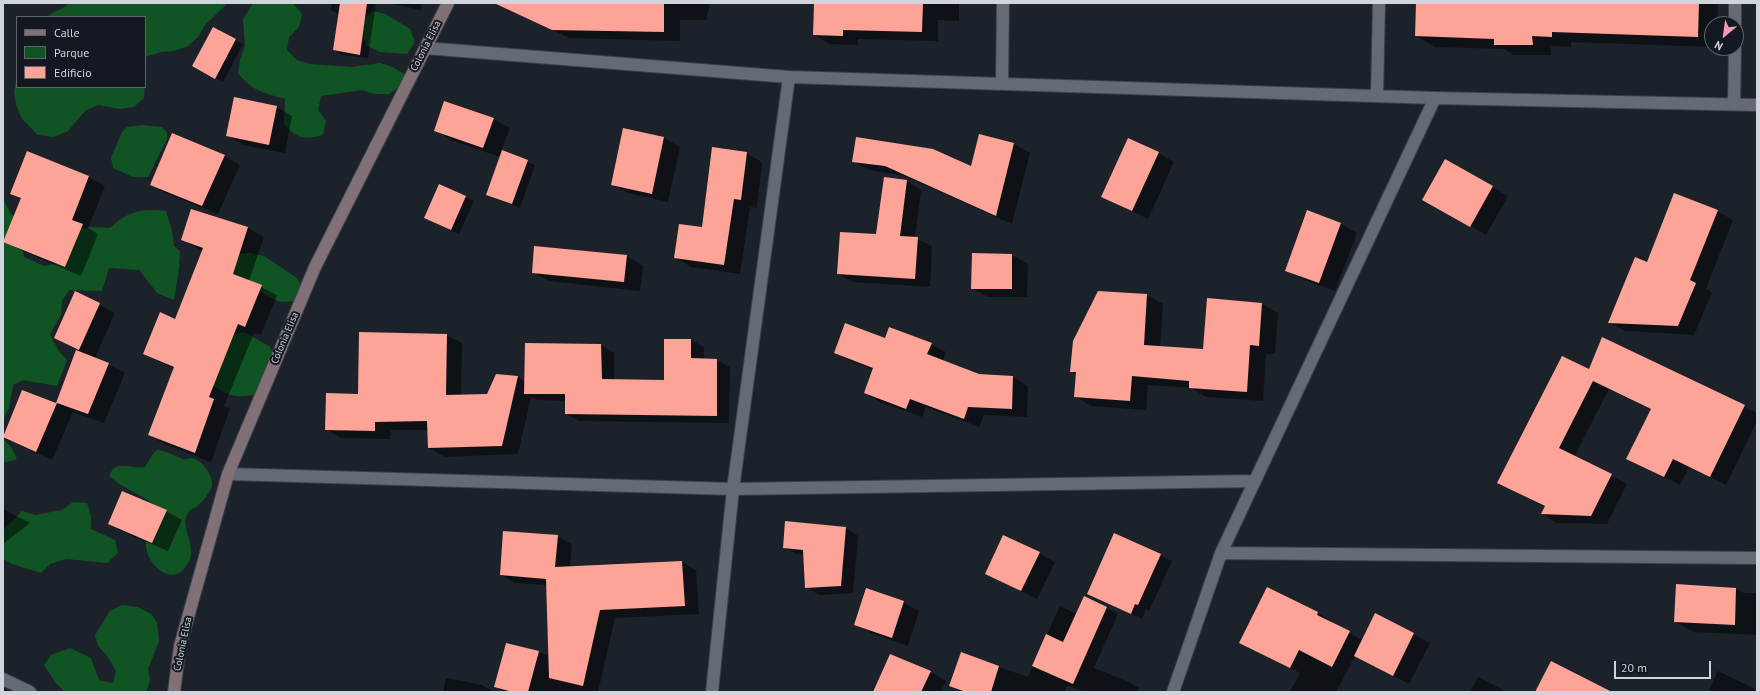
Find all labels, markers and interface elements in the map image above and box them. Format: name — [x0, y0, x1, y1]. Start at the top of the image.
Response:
legend — [16, 16, 146, 88]
north arrow — [1704, 16, 1744, 56]
street label: Colonia Elisa — [408, 19, 444, 73]
text: Calle — [54, 25, 80, 40]
text: N — [1712, 38, 1725, 54]
text: Parque — [54, 45, 89, 60]
text: Edificio — [54, 65, 92, 80]
street label: Colonia Elisa — [269, 310, 301, 366]
street label: Colonia Elisa — [171, 616, 195, 672]
scale bar — [1616, 653, 1713, 679]
text: 20 m — [1621, 660, 1647, 675]

